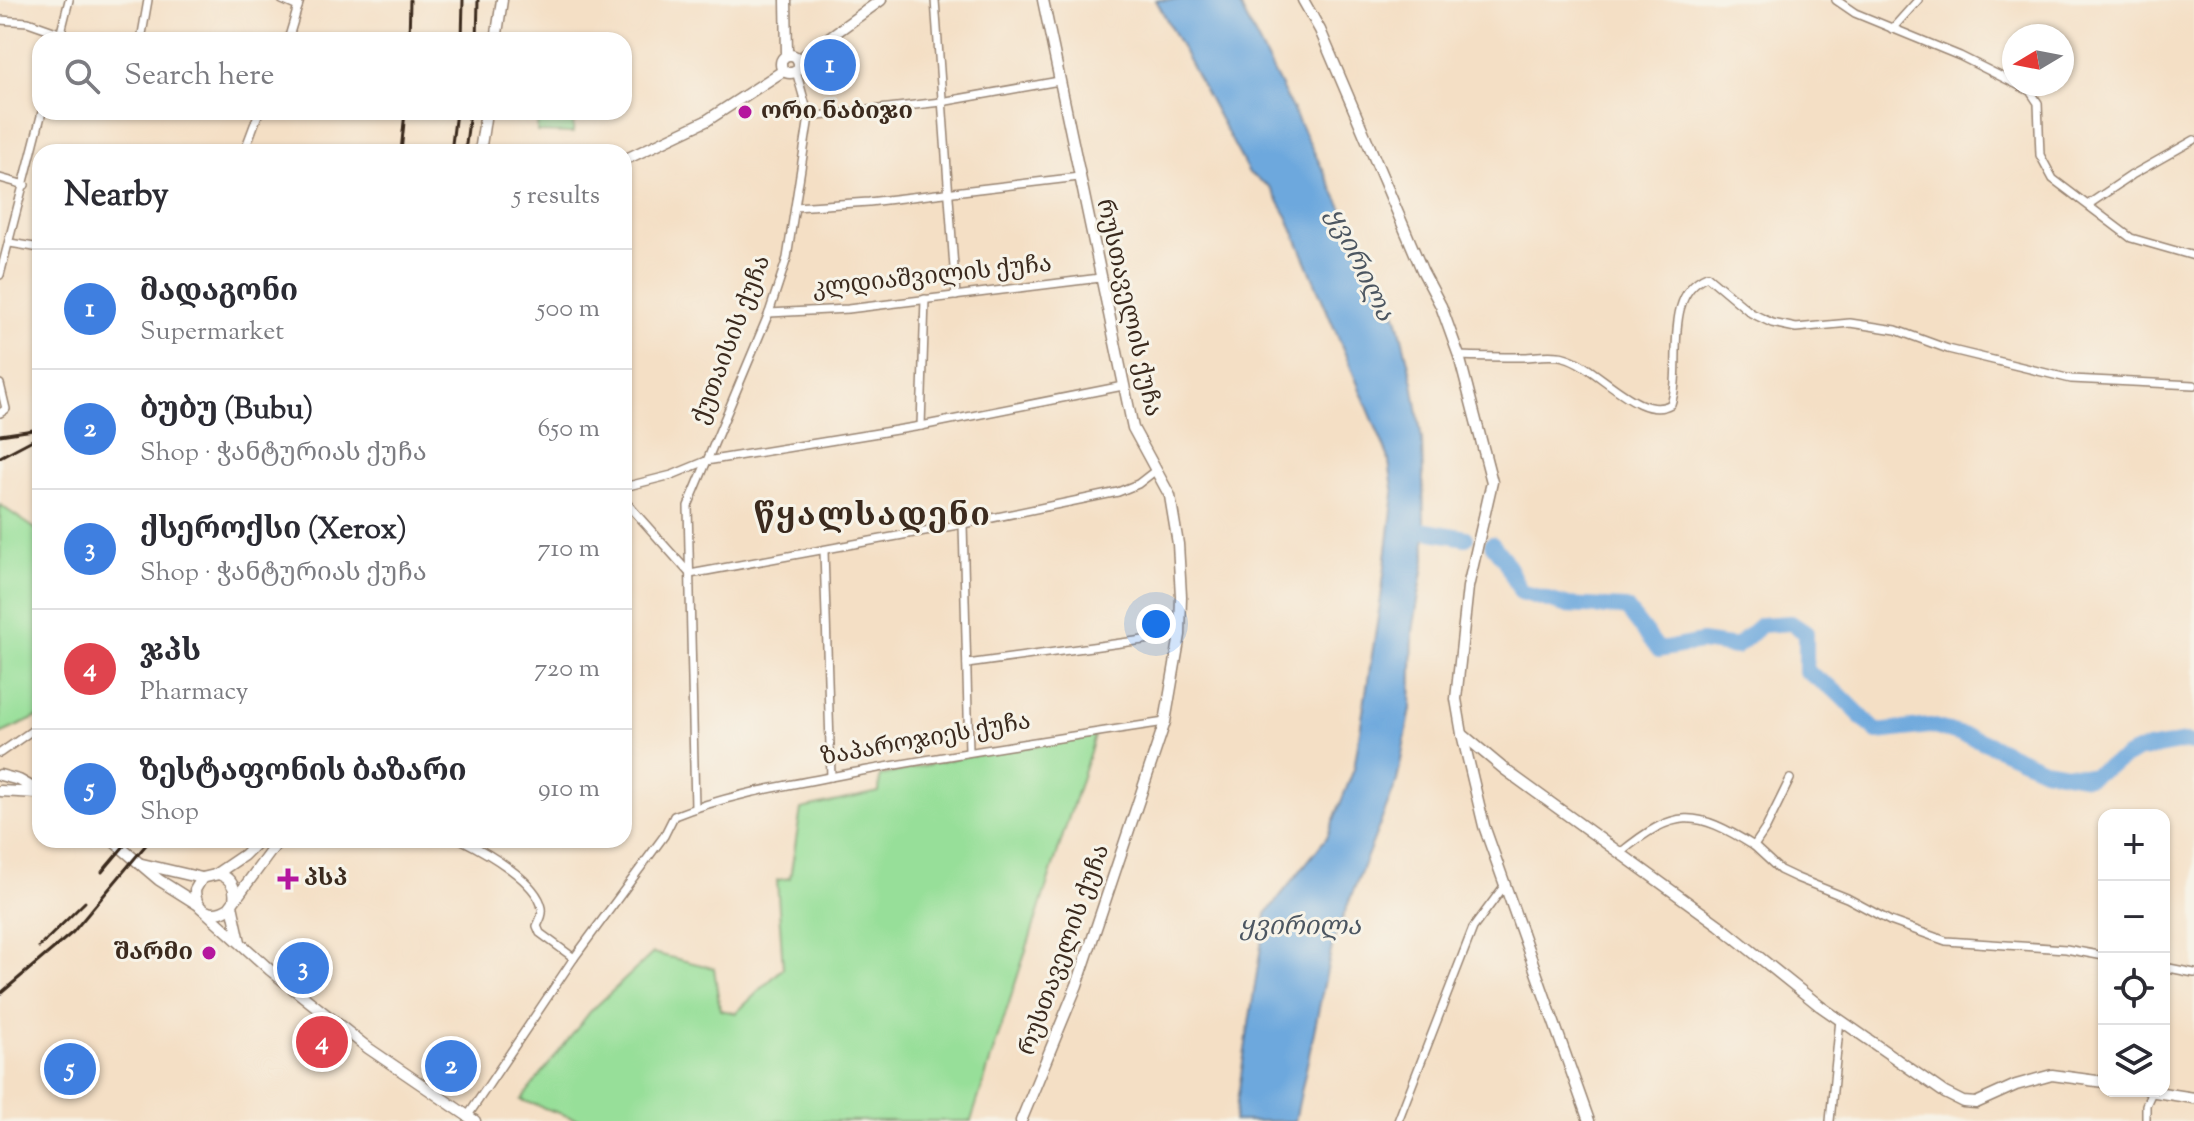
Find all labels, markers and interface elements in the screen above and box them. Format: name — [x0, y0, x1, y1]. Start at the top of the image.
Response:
north arrow — [2002, 24, 2074, 96]
search box — [32, 32, 632, 120]
pin: 1 — [804, 35, 856, 95]
icon: search — [60, 54, 104, 98]
text: Search here — [124, 55, 274, 98]
place label: ორი ნაბიჯი — [761, 95, 913, 129]
marker: ორი ნაბიჯი — [736, 103, 754, 121]
text: Nearby — [64, 172, 169, 221]
text: 5 results — [512, 178, 600, 215]
street label: რუსთაველის ქუჩა — [1086, 196, 1170, 420]
water label: ყვირილა — [1316, 202, 1403, 329]
street label: კლდიაშვილის ქუჩა — [811, 248, 1053, 306]
street label: ქუთაისის ქუჩა — [684, 250, 780, 430]
text: მადაგონი — [140, 271, 298, 314]
text: 1 — [86, 291, 94, 328]
text: 500 m — [537, 291, 600, 328]
text: Supermarket — [140, 314, 284, 351]
text: ბუბუ (Bubu) — [140, 389, 313, 432]
text: 2 — [84, 411, 96, 448]
text: 650 m — [537, 411, 600, 448]
text: Shop · ჭანტურიას ქუჩა — [140, 435, 427, 472]
district label: წყალსადენი — [754, 494, 992, 540]
text: ქსეროქსი (Xerox) — [140, 509, 407, 552]
text: 3 — [85, 531, 95, 568]
text: 710 m — [538, 531, 600, 568]
text: Shop · ჭანტურიას ქუჩა — [140, 555, 427, 592]
your location — [1136, 604, 1176, 644]
text: ჯპს — [140, 631, 201, 674]
text: 4 — [83, 651, 97, 688]
text: 720 m — [534, 651, 600, 688]
text: Pharmacy — [140, 674, 248, 711]
street label: ზაპაროჯიეს ქუჩა — [819, 705, 1033, 775]
text: ზესტაფონის ბაზარი — [140, 751, 467, 794]
text: 5 — [86, 771, 94, 808]
text: 910 m — [538, 771, 600, 808]
text: Shop — [140, 794, 199, 831]
map controls — [2098, 809, 2170, 1097]
button: + — [2098, 809, 2170, 881]
street label: რუსთაველის ქუჩა — [1011, 840, 1119, 1060]
place label: პსპ — [304, 862, 347, 896]
marker: პსპ — [279, 870, 297, 888]
button: − — [2098, 881, 2170, 953]
water label: ყვირილა — [1239, 909, 1362, 946]
place label: შარმი — [113, 936, 193, 970]
pin: 3 — [277, 938, 329, 998]
marker: შარმი — [200, 944, 218, 962]
button: locate — [2098, 953, 2170, 1025]
pin: 4 — [296, 1012, 348, 1072]
button: layers — [2098, 1025, 2170, 1097]
pin: 2 — [425, 1036, 477, 1096]
pin: 5 — [44, 1039, 96, 1099]

